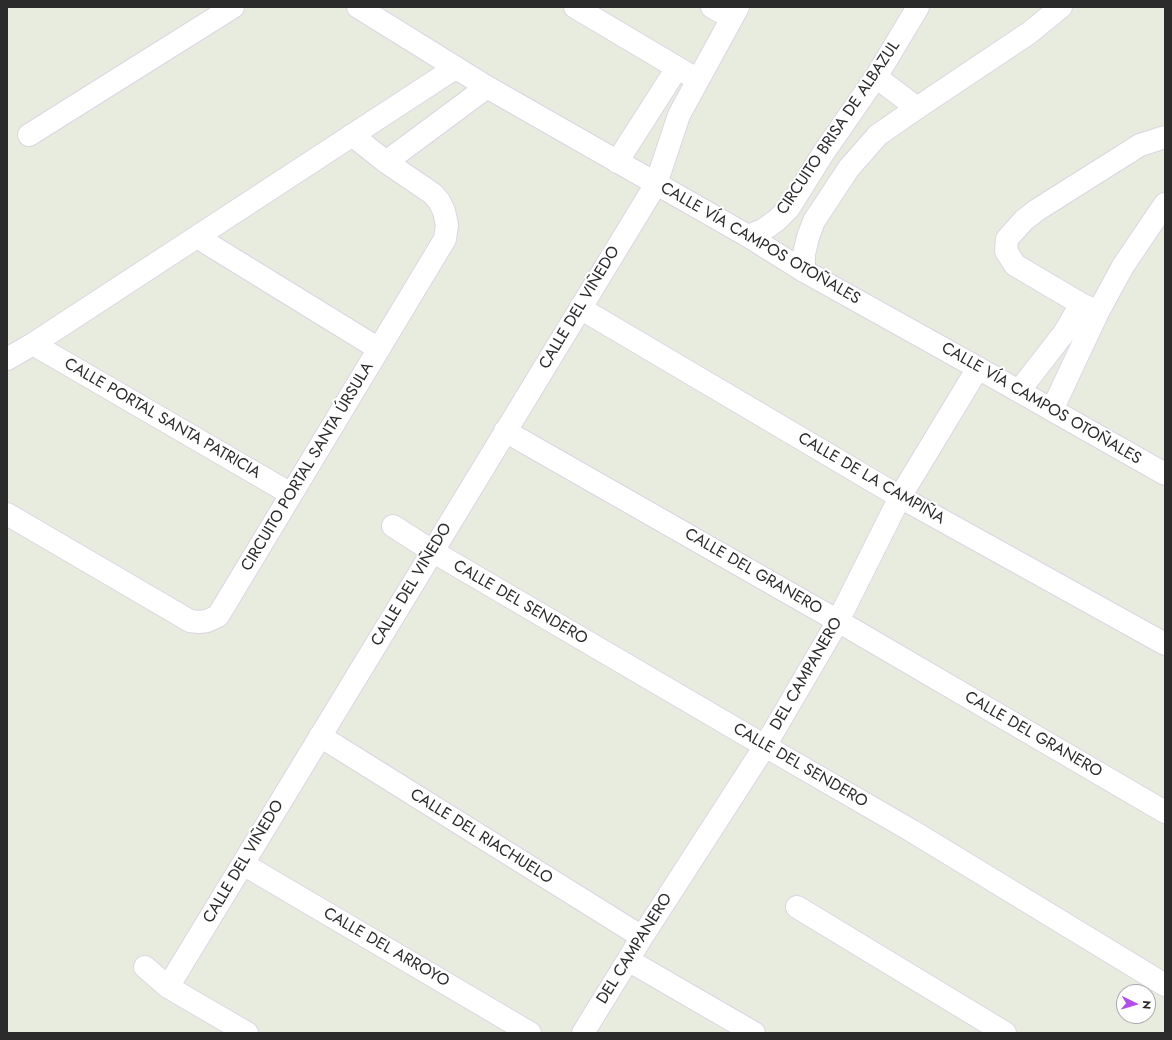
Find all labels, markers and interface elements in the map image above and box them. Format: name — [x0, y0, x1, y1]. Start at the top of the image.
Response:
street label: CIRCUITO BRISA DE ALBAZUL — [773, 37, 905, 219]
street label: CALLE VÍA CAMPOS OTOÑALES — [657, 179, 863, 309]
street label: CALLE DEL VIÑEDO — [536, 243, 624, 373]
street label: CALLE VÍA CAMPOS OTOÑALES — [938, 339, 1144, 469]
street label: CALLE PORTAL SANTA PATRICIA — [60, 355, 264, 483]
street label: CIRCUITO PORTAL SANTA ÚRSULA — [238, 359, 378, 575]
street label: CALLE DE LA CAMPIÑA — [794, 429, 948, 529]
street label: CALLE DEL VIÑEDO — [368, 520, 456, 650]
street label: CALLE DEL GRANERO — [681, 525, 825, 619]
street label: CALLE DEL SENDERO — [449, 557, 591, 649]
street label: DEL CAMPANERO — [767, 614, 847, 734]
street label: CALLE DEL GRANERO — [961, 688, 1105, 782]
street label: CALLE DEL SENDERO — [729, 720, 871, 812]
street label: CALLE DEL RIACHUELO — [406, 785, 556, 889]
street label: CALLE DEL VIÑEDO — [200, 797, 288, 927]
street label: DEL CAMPANERO — [593, 890, 677, 1008]
street label: CALLE DEL ARROYO — [320, 904, 452, 992]
north arrow — [1116, 984, 1156, 1024]
text: N — [1139, 1000, 1155, 1010]

